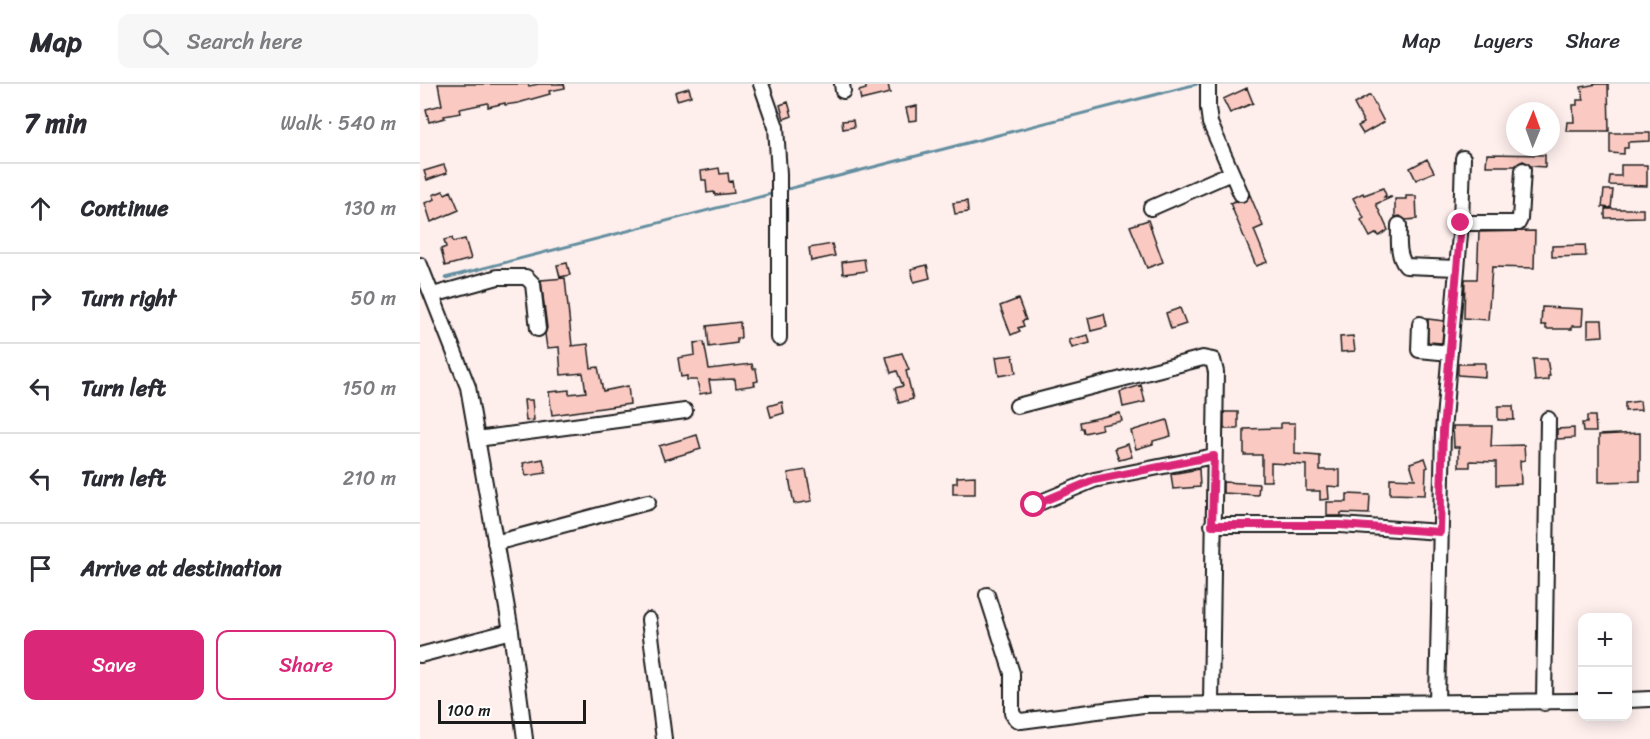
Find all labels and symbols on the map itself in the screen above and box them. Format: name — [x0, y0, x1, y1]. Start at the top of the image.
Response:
north arrow — [1506, 102, 1560, 156]
route end — [1447, 209, 1473, 235]
route start — [1020, 491, 1046, 517]
scale bar — [438, 697, 586, 724]

